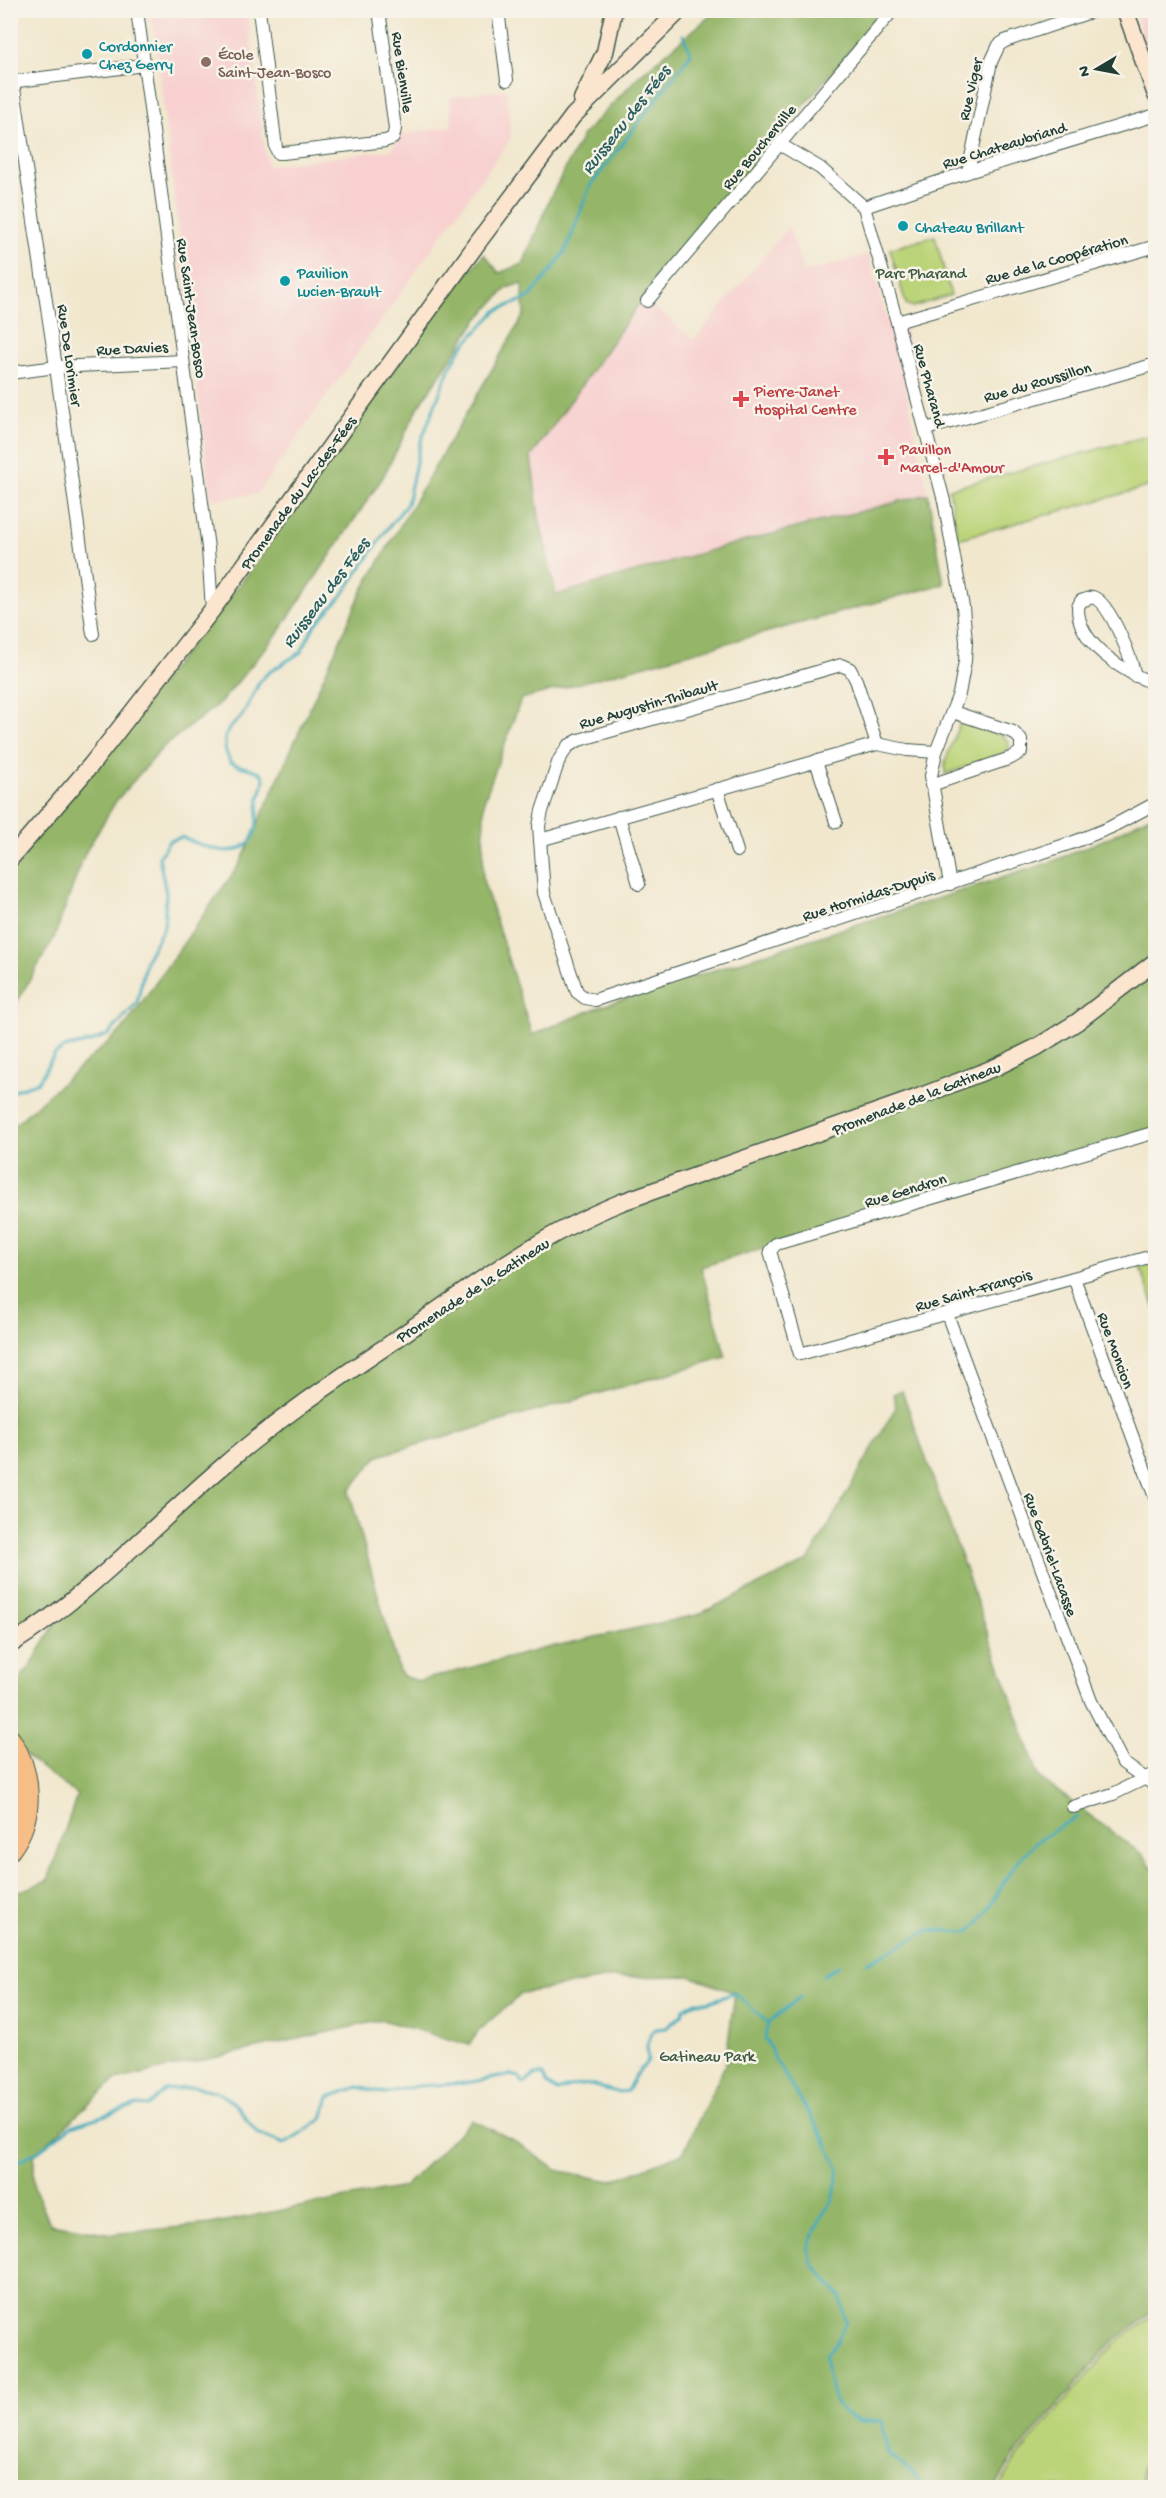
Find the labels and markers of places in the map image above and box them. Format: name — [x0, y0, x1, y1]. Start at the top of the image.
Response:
place label: Cordonnier Chez Gerry — [99, 39, 173, 76]
marker: Cordonnier Chez Gerry — [80, 47, 94, 61]
place label: École Saint-Jean-Bosco — [218, 47, 331, 84]
marker: École Saint-Jean-Bosco — [199, 55, 213, 69]
marker: Chateau Brillant — [896, 219, 910, 233]
place label: Chateau Brillant — [915, 220, 1025, 239]
place label: Pavilion Lucien-Brault — [296, 266, 382, 303]
marker: Pavilion Lucien-Brault — [278, 274, 292, 288]
place label: Pierre-Janet Hospital Centre — [753, 384, 857, 421]
marker: Pierre-Janet Hospital Centre — [732, 390, 750, 408]
place label: Pavillon Marcel-d'Amour — [899, 442, 1005, 479]
marker: Pavillon Marcel-d'Amour — [877, 448, 895, 466]

